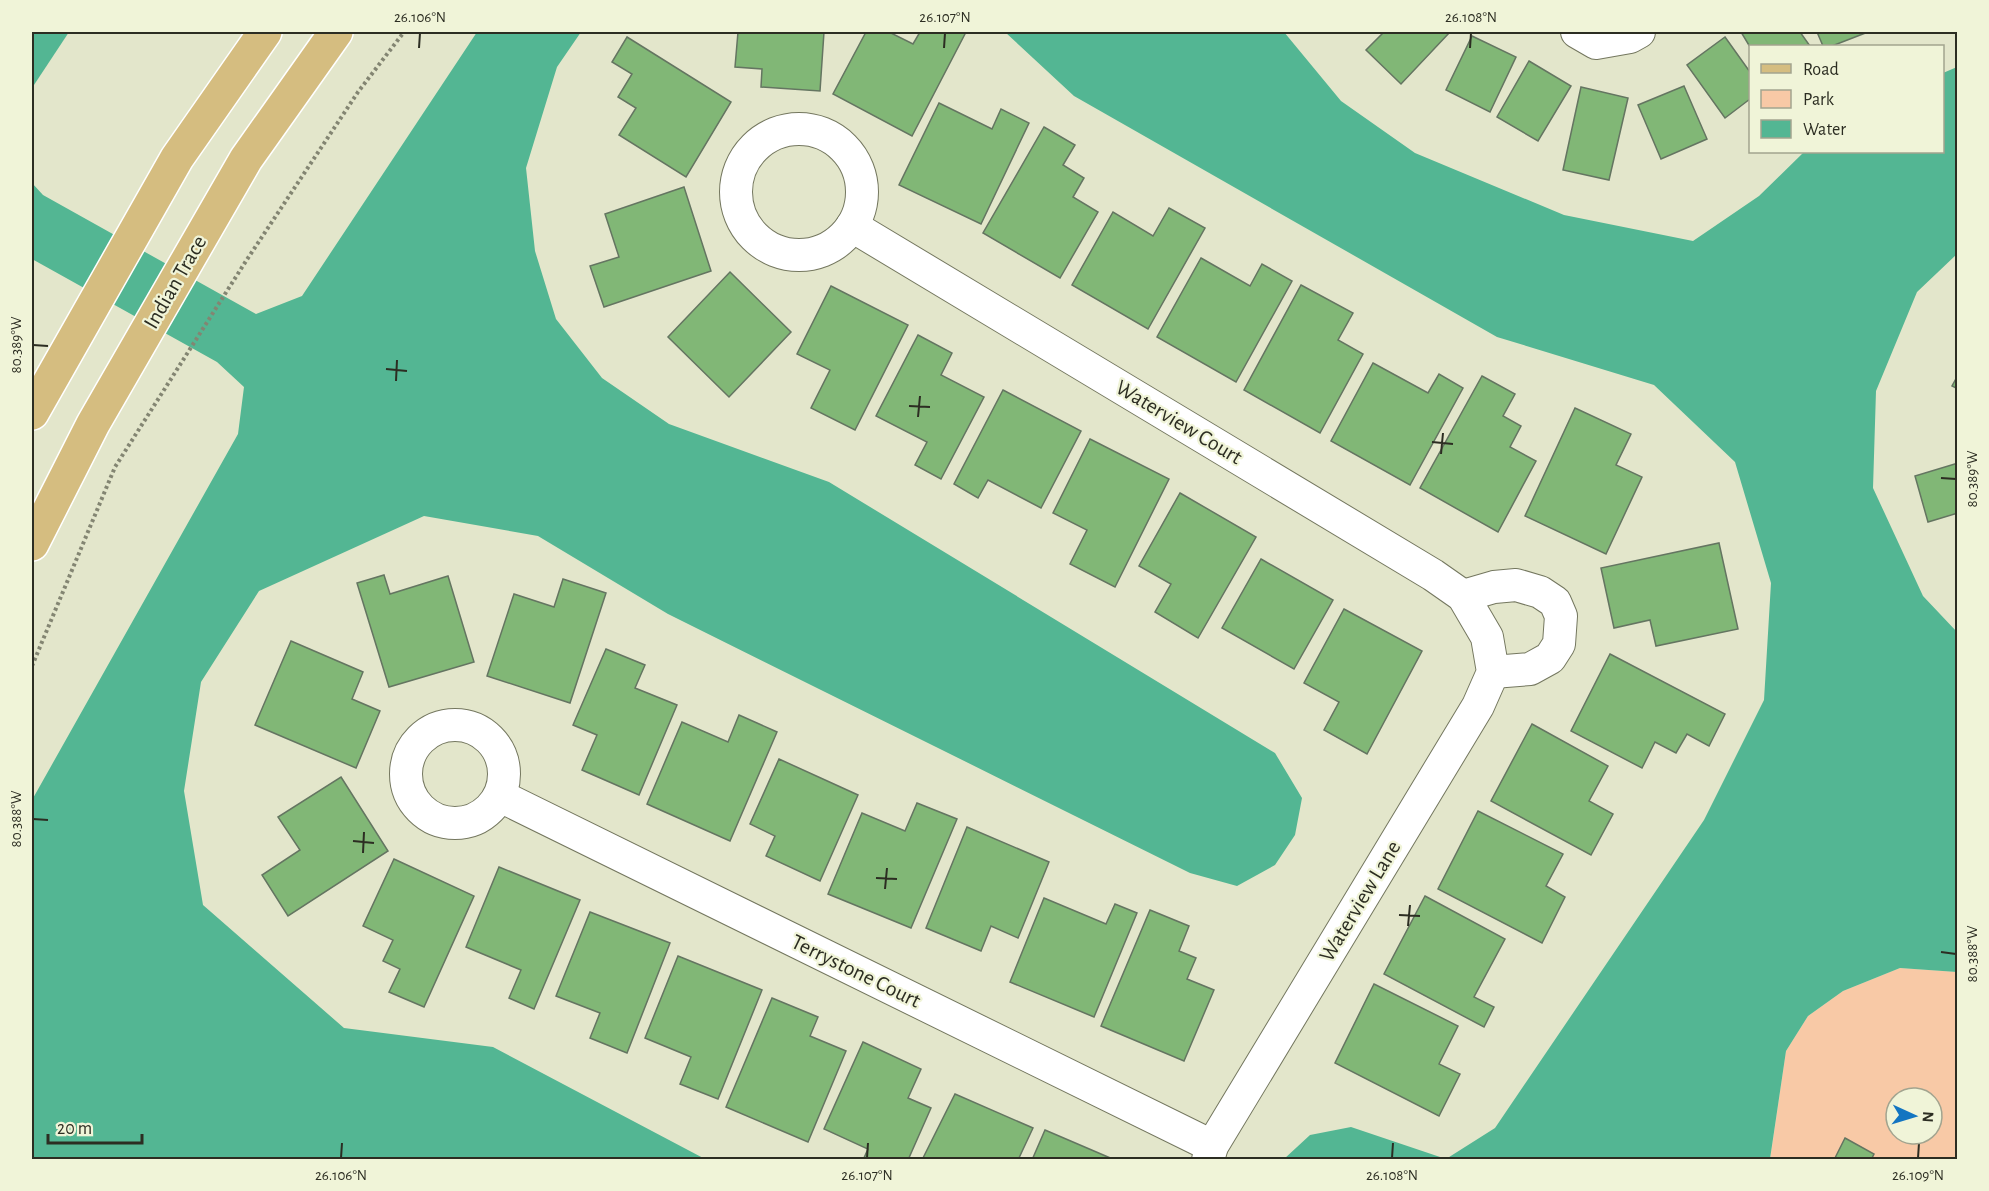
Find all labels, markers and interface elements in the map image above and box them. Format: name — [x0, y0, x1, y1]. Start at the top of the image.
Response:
text: 26.106°N — [394, 10, 446, 25]
text: 26.107°N — [919, 10, 971, 25]
text: 26.108°N — [1445, 10, 1497, 25]
legend — [1749, 45, 1944, 153]
text: Road — [1803, 61, 1839, 79]
text: Park — [1803, 91, 1835, 109]
text: Water — [1803, 121, 1846, 139]
street label: Indian Trace — [140, 232, 210, 332]
text: 80.389°W — [9, 316, 24, 373]
street label: Waterview Court — [1112, 376, 1246, 468]
text: 80.389°W — [1965, 450, 1980, 507]
text: 80.388°W — [9, 790, 24, 847]
street label: Waterview Lane — [1315, 837, 1405, 965]
text: 80.388°W — [1965, 925, 1980, 982]
street label: Terrystone Court — [788, 930, 924, 1012]
north arrow — [1884, 1086, 1944, 1146]
scale bar — [48, 1107, 142, 1145]
text: N — [1920, 1111, 1936, 1123]
text: 20 m — [57, 1120, 92, 1138]
text: 26.106°N — [315, 1168, 367, 1183]
text: 26.107°N — [841, 1168, 893, 1183]
text: 26.108°N — [1366, 1168, 1418, 1183]
text: 26.109°N — [1892, 1168, 1944, 1183]

